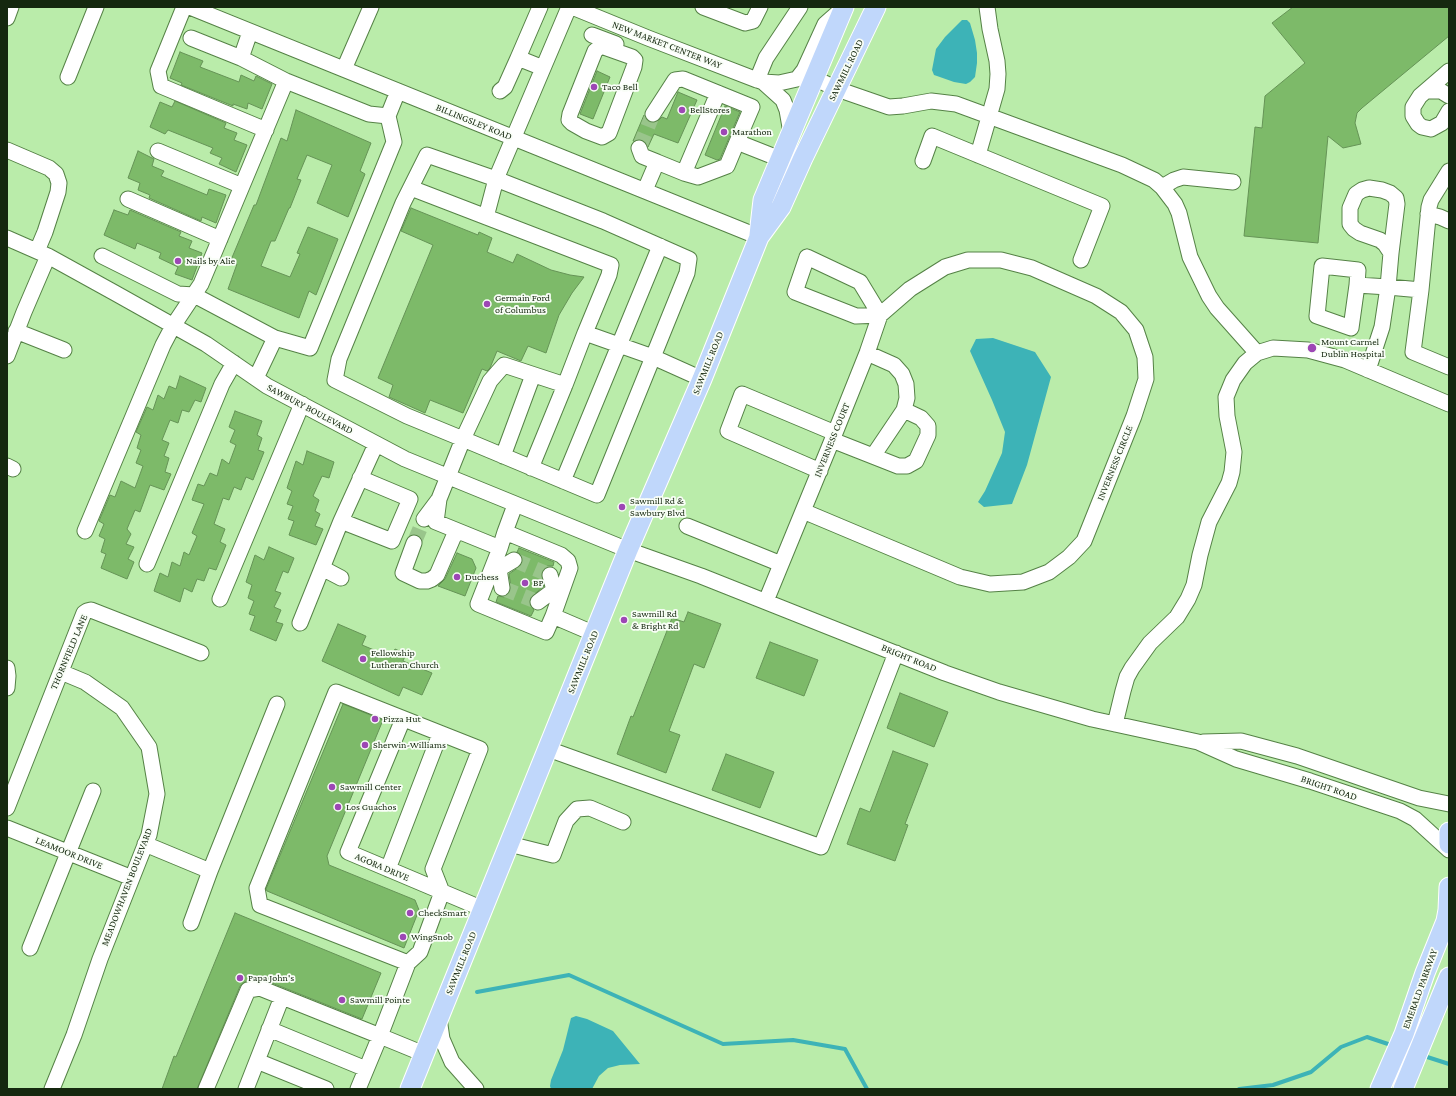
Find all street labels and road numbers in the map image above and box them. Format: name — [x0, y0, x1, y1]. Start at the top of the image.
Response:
street label: NEW MARKET CENTER WAY — [610, 19, 724, 71]
street label: SAWMILL ROAD — [826, 37, 866, 103]
street label: BILLINGSLEY ROAD — [434, 101, 514, 143]
street label: SAWMILL ROAD — [690, 330, 726, 396]
street label: SAWBURY BOULEVARD — [265, 381, 355, 437]
street label: INVERNESS COURT — [812, 401, 852, 479]
street label: INVERNESS CIRCLE — [1094, 424, 1136, 502]
street label: THORNFIELD LANE — [48, 613, 90, 691]
street label: SAWMILL ROAD — [565, 629, 601, 695]
street label: BRIGHT ROAD — [880, 641, 938, 675]
street label: BRIGHT ROAD — [1299, 773, 1359, 803]
street label: MEADOWHAVEN BOULEVARD — [99, 826, 155, 948]
street label: LEAMOOR DRIVE — [34, 834, 104, 872]
street label: AGORA DRIVE — [353, 850, 411, 884]
street label: SAWMILL ROAD — [443, 930, 479, 996]
street label: EMERALD PARKWAY — [1400, 947, 1440, 1031]

